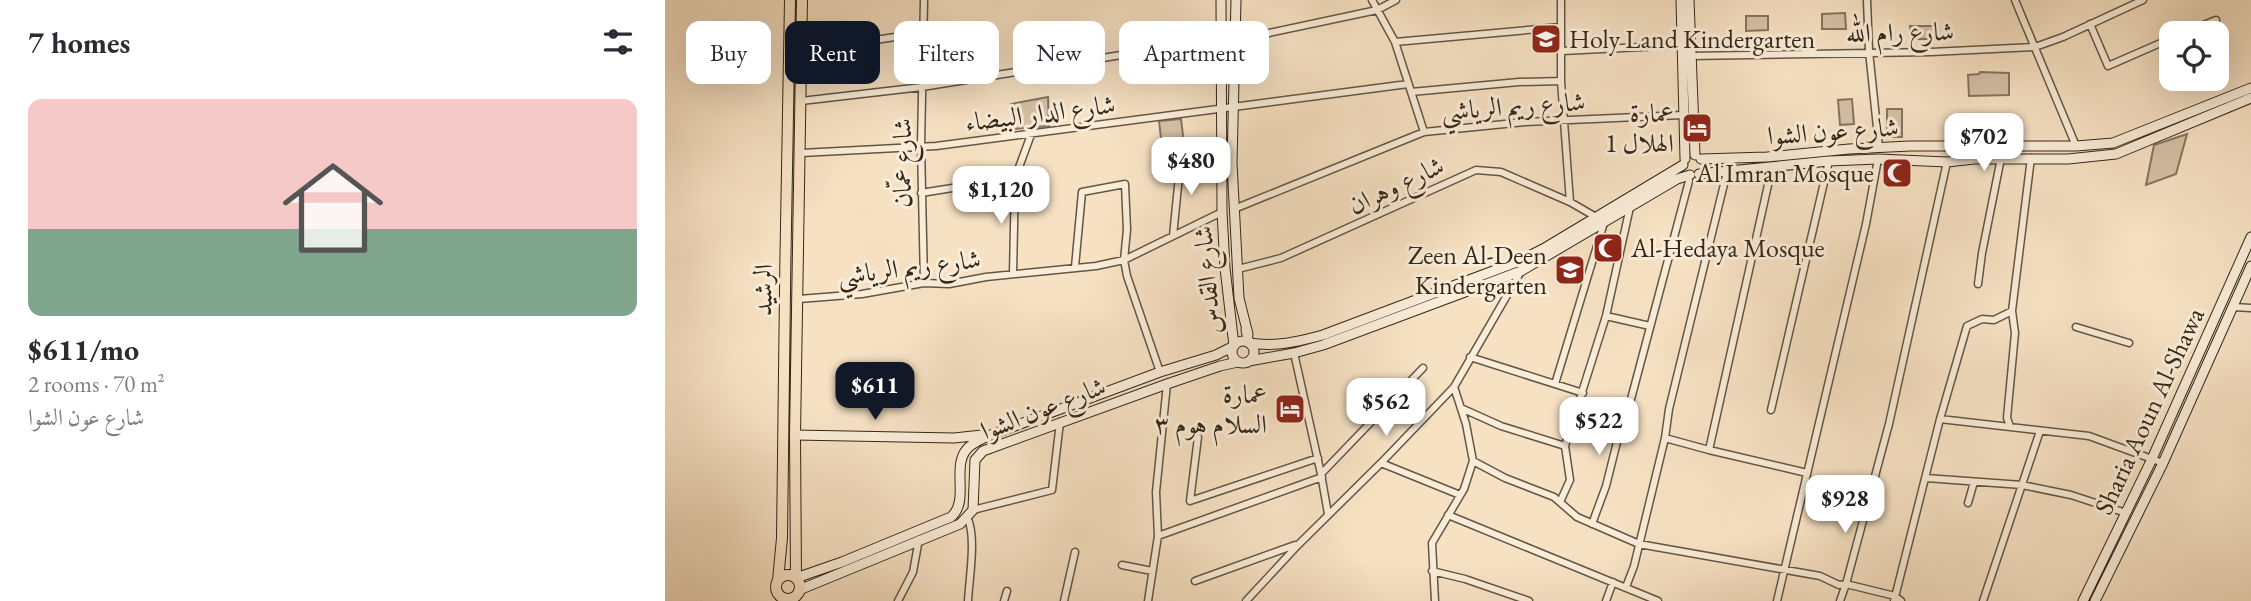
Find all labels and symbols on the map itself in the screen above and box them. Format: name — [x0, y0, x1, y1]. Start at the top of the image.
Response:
street label: شارع رام الله — [1846, 11, 1954, 56]
school or university icon: Holy Land Kindergarten — [1529, 22, 1563, 56]
place label: Holy Land Kindergarten — [1569, 22, 1815, 56]
street label: شارع ريم الرياشي — [1440, 84, 1587, 135]
street label: شارع الدار البيضاء — [963, 87, 1118, 144]
place label: عمارة الهلال 1 — [1605, 96, 1674, 160]
street label: شارع عون الشوا — [1766, 109, 1900, 158]
hotel icon: عمارة الهلال 1 — [1680, 111, 1714, 145]
pin: $702 — [1943, 114, 2025, 173]
street label: شارع عمّان — [884, 118, 924, 208]
pin: $480 — [1150, 138, 1232, 197]
street label: شارع وهران — [1343, 148, 1451, 226]
place label: Al Imran Mosque — [1695, 156, 1874, 190]
mosque icon: Al Imran Mosque — [1880, 156, 1914, 190]
pin: $1,120 — [944, 166, 1058, 226]
street label: شارع القدس — [1185, 224, 1234, 335]
mosque icon: Al-Hedaya Mosque — [1591, 231, 1625, 265]
place label: Al-Hedaya Mosque — [1630, 231, 1825, 265]
place label: Zeen Al-Deen Kindergarten — [1408, 238, 1547, 302]
street label: شارع ريم الرياشي — [835, 241, 984, 300]
school or university icon: Zeen Al-Deen Kindergarten — [1553, 253, 1587, 287]
street label: الرشيد — [746, 264, 780, 316]
street label: Sharia Aoun Al-Shawa — [2086, 302, 2212, 520]
pin: $611 — [834, 362, 916, 422]
street label: شارع عون الشوا — [976, 369, 1112, 452]
place label: عمارة السلام هوم ٣ — [1154, 377, 1267, 447]
pin: $562 — [1345, 378, 1427, 438]
hotel icon: عمارة السلام هوم ٣ — [1273, 392, 1307, 426]
pin: $522 — [1558, 398, 1640, 457]
pin: $928 — [1804, 476, 1886, 535]

